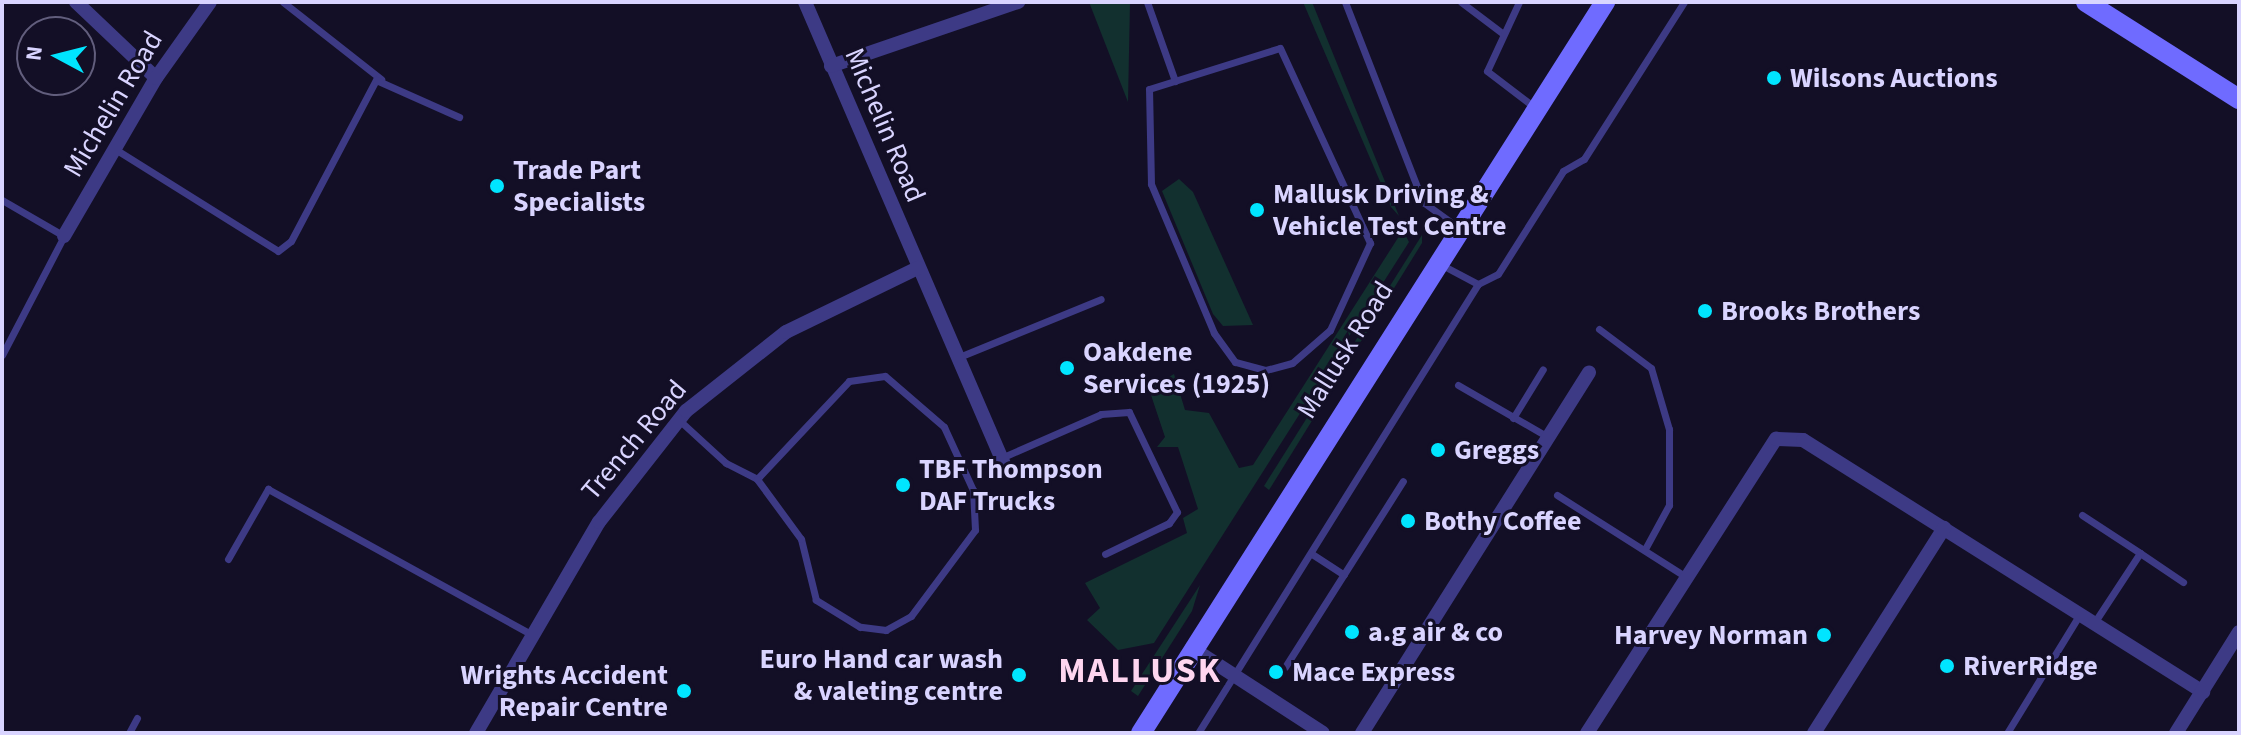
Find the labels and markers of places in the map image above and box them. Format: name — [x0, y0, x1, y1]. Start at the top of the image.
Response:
place label: Wilsons Auctions — [1790, 61, 1998, 95]
marker: Wilsons Auctions — [1765, 69, 1783, 87]
place label: Trade Part Specialists — [513, 153, 645, 219]
marker: Trade Part Specialists — [488, 177, 506, 195]
place label: Mallusk Driving & Vehicle Test Centre — [1273, 177, 1506, 243]
marker: Mallusk Driving & Vehicle Test Centre — [1248, 201, 1266, 219]
place label: Brooks Brothers — [1721, 294, 1920, 328]
marker: Brooks Brothers — [1696, 302, 1714, 320]
place label: Oakdene Services (1925) — [1083, 335, 1270, 401]
marker: Oakdene Services (1925) — [1058, 359, 1076, 377]
place label: Greggs — [1454, 433, 1539, 467]
marker: Greggs — [1429, 441, 1447, 459]
place label: TBF Thompson DAF Trucks — [919, 452, 1103, 518]
marker: TBF Thompson DAF Trucks — [894, 476, 912, 494]
place label: Bothy Coffee — [1424, 504, 1581, 538]
marker: Bothy Coffee — [1399, 512, 1417, 530]
place label: a.g air & co — [1368, 615, 1503, 649]
place label: Harvey Norman — [1614, 618, 1808, 652]
marker: a.g air & co — [1343, 623, 1361, 641]
marker: Harvey Norman — [1815, 626, 1833, 644]
place label: Euro Hand car wash & valeting centre — [760, 642, 1003, 708]
place label: RiverRidge — [1963, 649, 2098, 683]
place label: Mace Express — [1292, 655, 1455, 689]
marker: RiverRidge — [1938, 657, 1956, 675]
place label: Wrights Accident Repair Centre — [460, 658, 668, 724]
marker: Mace Express — [1267, 663, 1285, 681]
marker: Euro Hand car wash & valeting centre — [1010, 666, 1028, 684]
marker: Wrights Accident Repair Centre — [675, 682, 693, 700]

